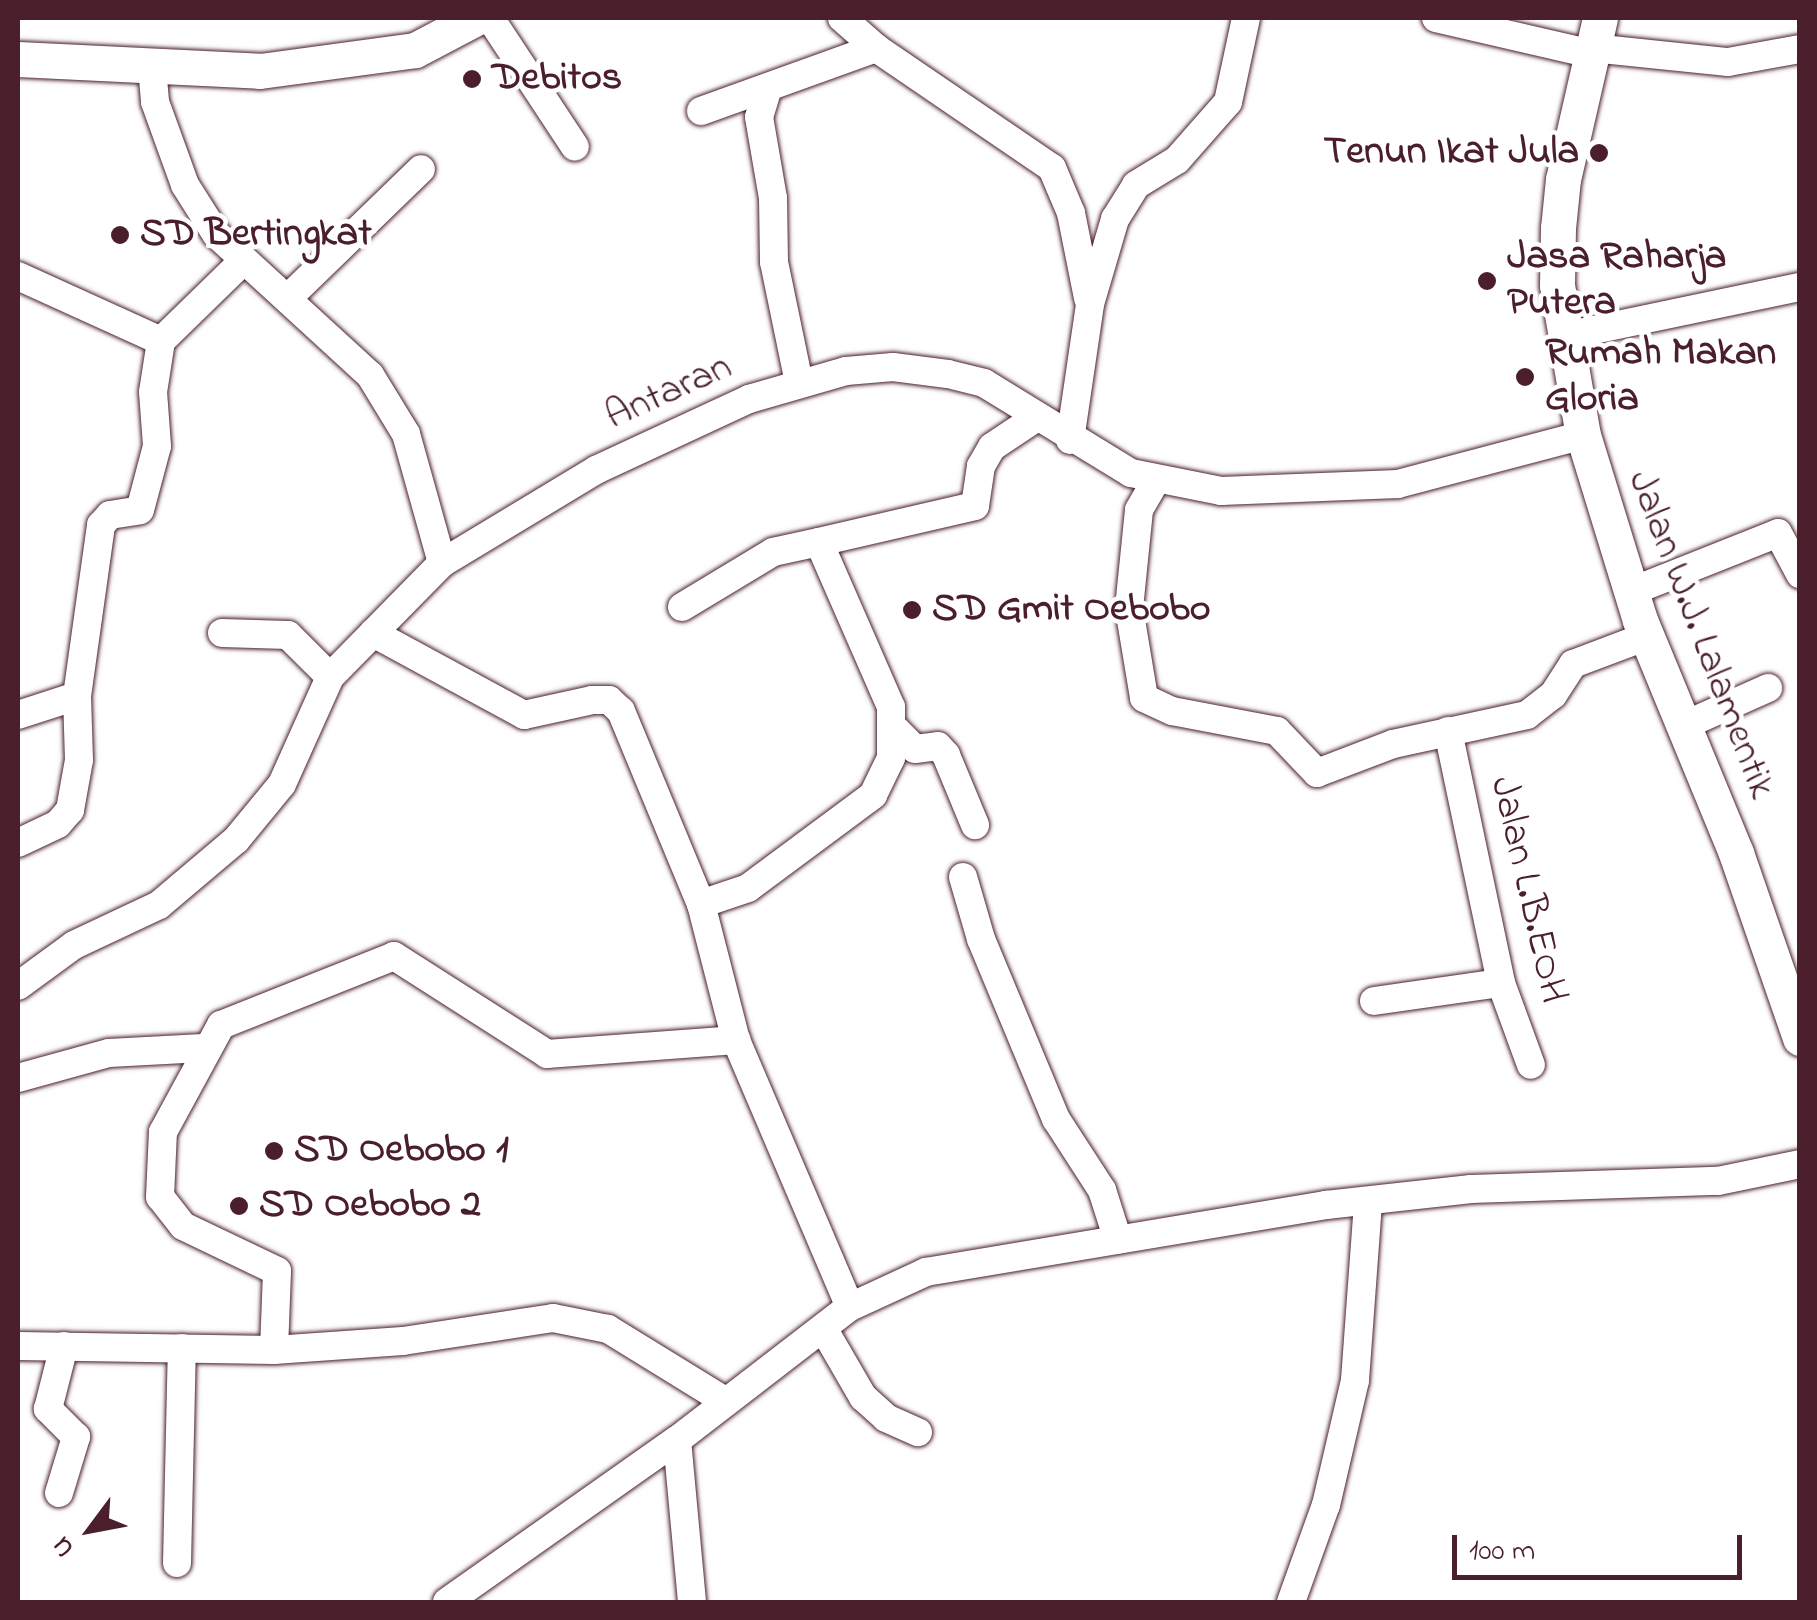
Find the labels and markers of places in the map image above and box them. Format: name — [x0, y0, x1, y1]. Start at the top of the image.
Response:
place label: Debitos — [492, 55, 622, 103]
marker: Debitos — [461, 68, 483, 90]
place label: Tenun Ikat Jula — [1323, 129, 1579, 177]
marker: Tenun Ikat Jula — [1588, 142, 1610, 164]
place label: SD Bertingkat — [140, 211, 372, 259]
marker: SD Bertingkat — [109, 224, 131, 246]
place label: Jasa Raharja Putera — [1507, 234, 1726, 328]
marker: Jasa Raharja Putera — [1476, 270, 1498, 292]
place label: Rumah Makan Gloria — [1545, 330, 1776, 424]
marker: Rumah Makan Gloria — [1514, 366, 1536, 388]
place label: SD Gmit Oebobo — [932, 586, 1211, 634]
marker: SD Gmit Oebobo — [901, 599, 923, 621]
place label: SD Oebobo 1 — [294, 1127, 509, 1175]
marker: SD Oebobo 1 — [263, 1140, 285, 1162]
place label: SD Oebobo 2 — [259, 1182, 481, 1230]
marker: SD Oebobo 2 — [228, 1195, 250, 1217]

